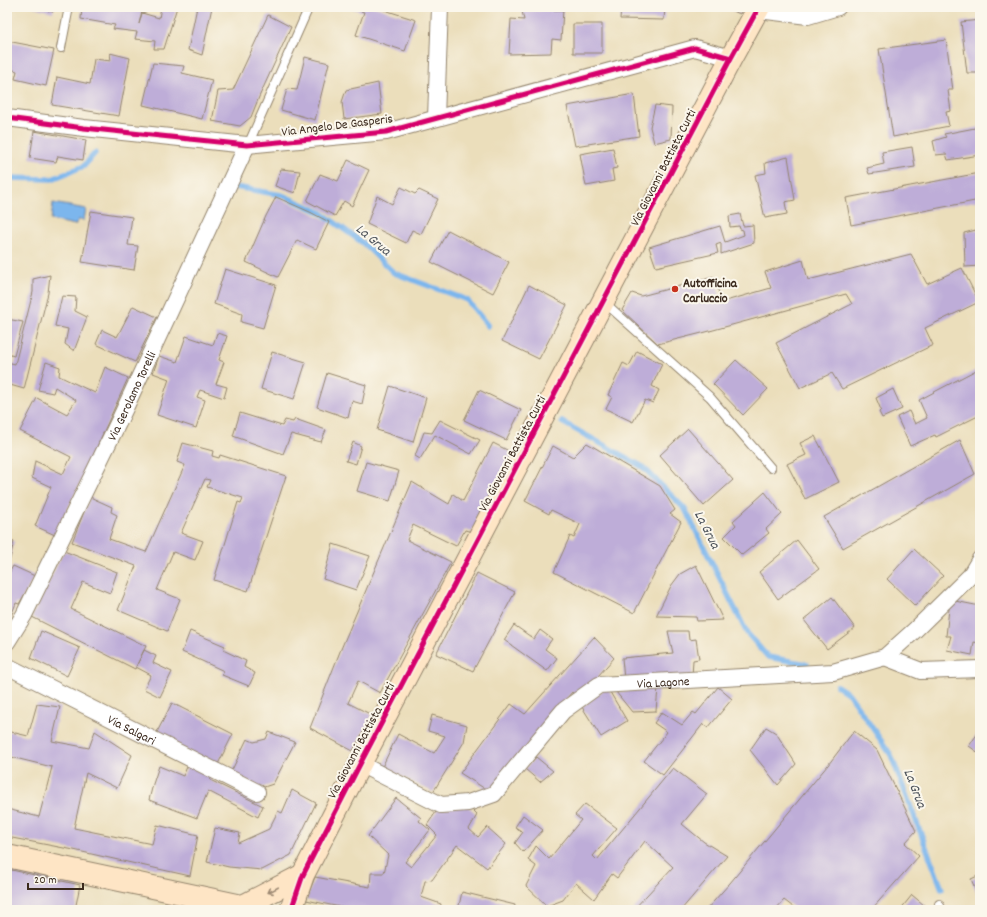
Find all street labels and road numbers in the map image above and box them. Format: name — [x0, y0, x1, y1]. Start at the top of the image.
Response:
street label: Via Giovanni Battista Curti — [626, 106, 702, 230]
street label: Via Angelo De Gasperis — [281, 110, 394, 143]
street label: Via Gerolamo Torelli — [104, 348, 162, 444]
street label: Via Giovanni Battista Curti — [475, 392, 552, 516]
street label: Via Lagone — [637, 673, 690, 695]
street label: Via Giovanni Battista Curti — [324, 679, 401, 803]
street label: Via Salgari — [104, 711, 159, 752]

